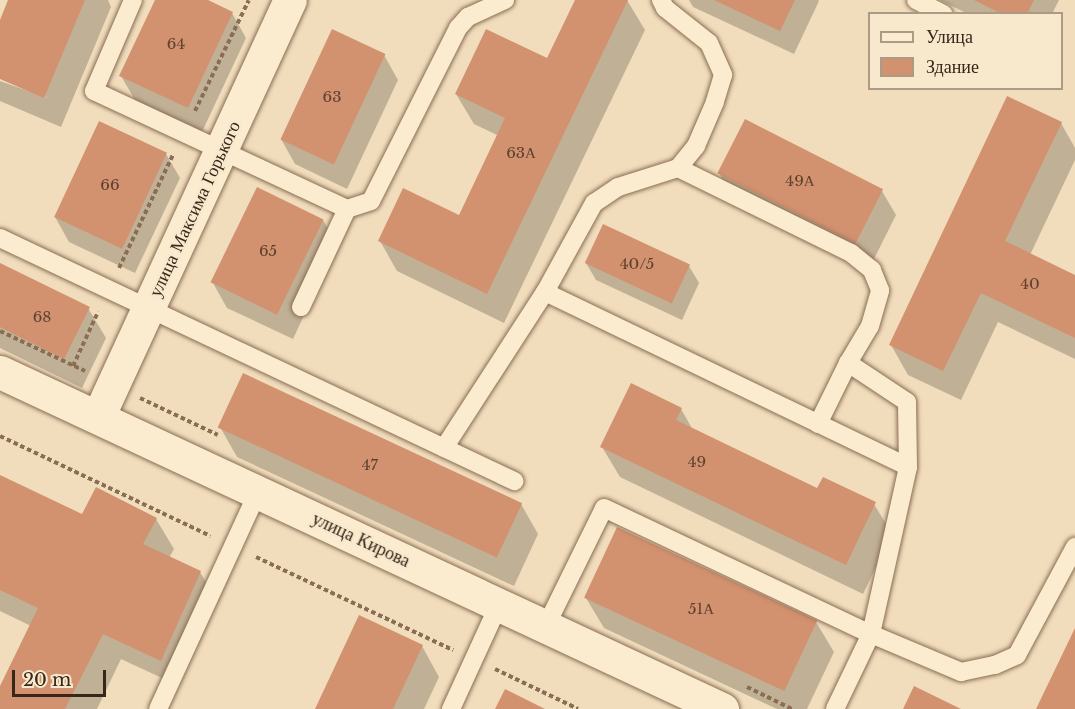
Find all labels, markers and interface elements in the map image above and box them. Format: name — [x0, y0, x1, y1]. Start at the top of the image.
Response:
legend — [868, 12, 1063, 90]
text: Улица — [926, 26, 973, 48]
house number: 64 — [167, 35, 185, 53]
text: Здание — [926, 56, 979, 78]
house number: 63 — [323, 88, 341, 106]
street label: улица Максима Горького — [145, 118, 245, 300]
house number: 63А — [506, 144, 536, 162]
house number: 49А — [785, 172, 815, 190]
house number: 66 — [100, 176, 120, 194]
house number: 65 — [259, 242, 277, 260]
house number: 40/5 — [620, 255, 654, 273]
house number: 40 — [1020, 275, 1040, 293]
house number: 68 — [33, 308, 51, 326]
house number: 49 — [688, 453, 706, 471]
house number: 47 — [362, 456, 378, 474]
street label: улица Кирова — [309, 508, 413, 572]
house number: 51А — [688, 600, 714, 618]
scale bar — [15, 658, 110, 696]
text: 20 m — [23, 669, 71, 691]

